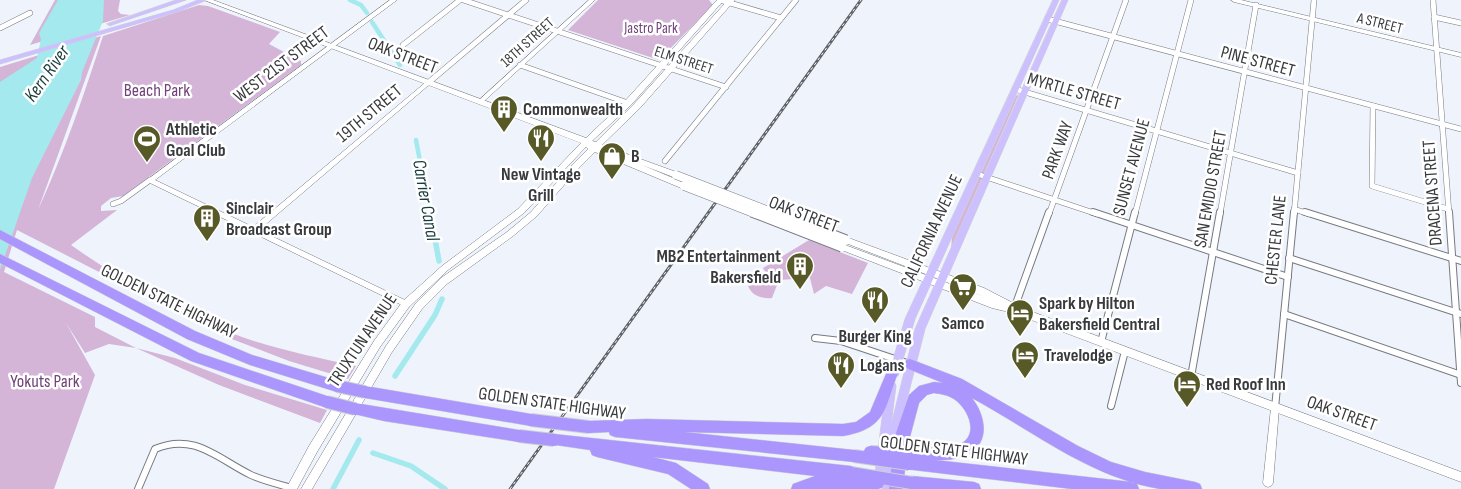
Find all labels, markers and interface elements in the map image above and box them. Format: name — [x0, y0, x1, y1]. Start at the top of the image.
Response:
street label: A STREET — [1354, 8, 1405, 38]
street label: 18TH STREET — [497, 13, 558, 71]
park label: Jastro Park — [623, 19, 678, 38]
street label: WEST 21ST STREET — [230, 22, 333, 107]
street label: OAK STREET — [365, 33, 441, 78]
water label: Kern River — [20, 41, 75, 106]
street label: PINE STREET — [1218, 41, 1297, 81]
street label: ELM STREET — [652, 42, 716, 79]
street label: MYRTLE STREET — [1025, 68, 1123, 115]
park label: Beach Park — [124, 80, 190, 101]
street label: 19TH STREET — [332, 80, 406, 147]
building icon: Commonwealth — [489, 94, 519, 133]
place label: Commonwealth — [523, 99, 623, 120]
street label: SUNSET AVENUE — [1108, 116, 1154, 218]
street label: PARK WAY — [1037, 118, 1078, 182]
place label: Athletic Goal Club — [165, 119, 226, 161]
restaurant icon: New Vintage Grill — [526, 123, 556, 162]
sports icon: Athletic Goal Club — [132, 124, 162, 163]
street label: SAN EMIDIO STREET — [1190, 129, 1231, 249]
street label: DRACENA STREET — [1418, 139, 1447, 246]
shop icon: B — [597, 141, 627, 180]
place label: B — [631, 146, 640, 167]
water label: Carrier Canal — [407, 158, 444, 243]
place label: New Vintage Grill — [501, 164, 581, 206]
street label: CALIFORNIA AVENUE — [896, 171, 967, 291]
street label: OAK STREET — [766, 192, 842, 237]
street label: CHESTER LANE — [1260, 194, 1291, 286]
place label: Sinclair Broadcast Group — [226, 198, 332, 240]
building icon: Sinclair Broadcast Group — [192, 203, 222, 242]
place label: MB2 Entertainment Bakersfield — [656, 246, 781, 288]
building icon: MB2 Entertainment Bakersfield — [785, 251, 815, 290]
street label: GOLDEN STATE HIGHWAY — [98, 260, 240, 344]
supermarket icon: Samco — [948, 272, 978, 311]
restaurant icon: Burger King — [860, 285, 890, 324]
street label: TRUXTUN AVENUE — [323, 289, 401, 391]
place label: Spark by Hilton Bakersfield Central — [1039, 293, 1160, 335]
hotel icon: Spark by Hilton Bakersfield Central — [1005, 298, 1035, 337]
place label: Samco — [942, 313, 985, 334]
place label: Burger King — [838, 326, 912, 347]
hotel icon: Travelodge — [1010, 340, 1040, 379]
place label: Travelodge — [1044, 345, 1113, 366]
restaurant icon: Logans — [826, 350, 856, 389]
place label: Logans — [860, 355, 905, 376]
hotel icon: Red Roof Inn — [1172, 369, 1202, 408]
park label: Yokuts Park — [10, 371, 80, 392]
place label: Red Roof Inn — [1206, 374, 1286, 395]
street label: GOLDEN STATE HIGHWAY — [477, 383, 627, 424]
street label: OAK STREET — [1304, 391, 1380, 436]
street label: GOLDEN STATE HIGHWAY — [879, 431, 1029, 470]

